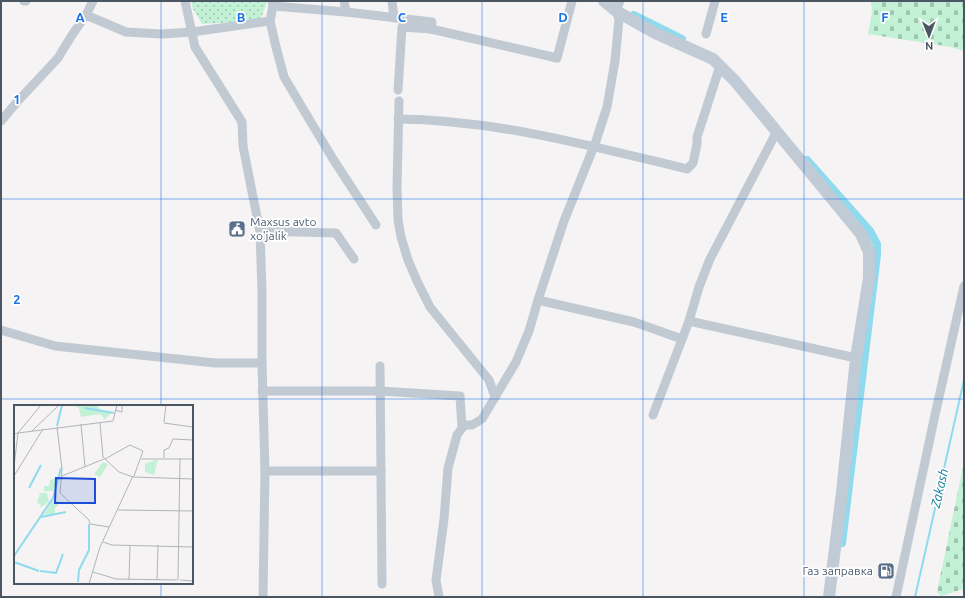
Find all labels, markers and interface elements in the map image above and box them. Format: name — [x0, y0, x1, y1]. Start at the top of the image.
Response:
text: A — [75, 10, 85, 24]
text: B — [237, 10, 246, 24]
text: C — [398, 10, 407, 24]
text: D — [558, 10, 568, 24]
text: E — [720, 10, 728, 24]
text: F — [881, 10, 889, 24]
north arrow — [909, 16, 949, 56]
text: N — [925, 40, 933, 52]
text: 1 — [13, 92, 21, 106]
place label: Maxsus avto xo'jalik — [250, 215, 316, 242]
public building icon: Maxsus avto xo'jalik — [227, 219, 247, 239]
text: 2 — [13, 292, 21, 306]
inset map — [14, 405, 193, 584]
water label: Zakash — [927, 467, 950, 510]
fuel station icon: Газ заправка — [876, 561, 896, 581]
place label: Газ заправка — [802, 564, 873, 577]

